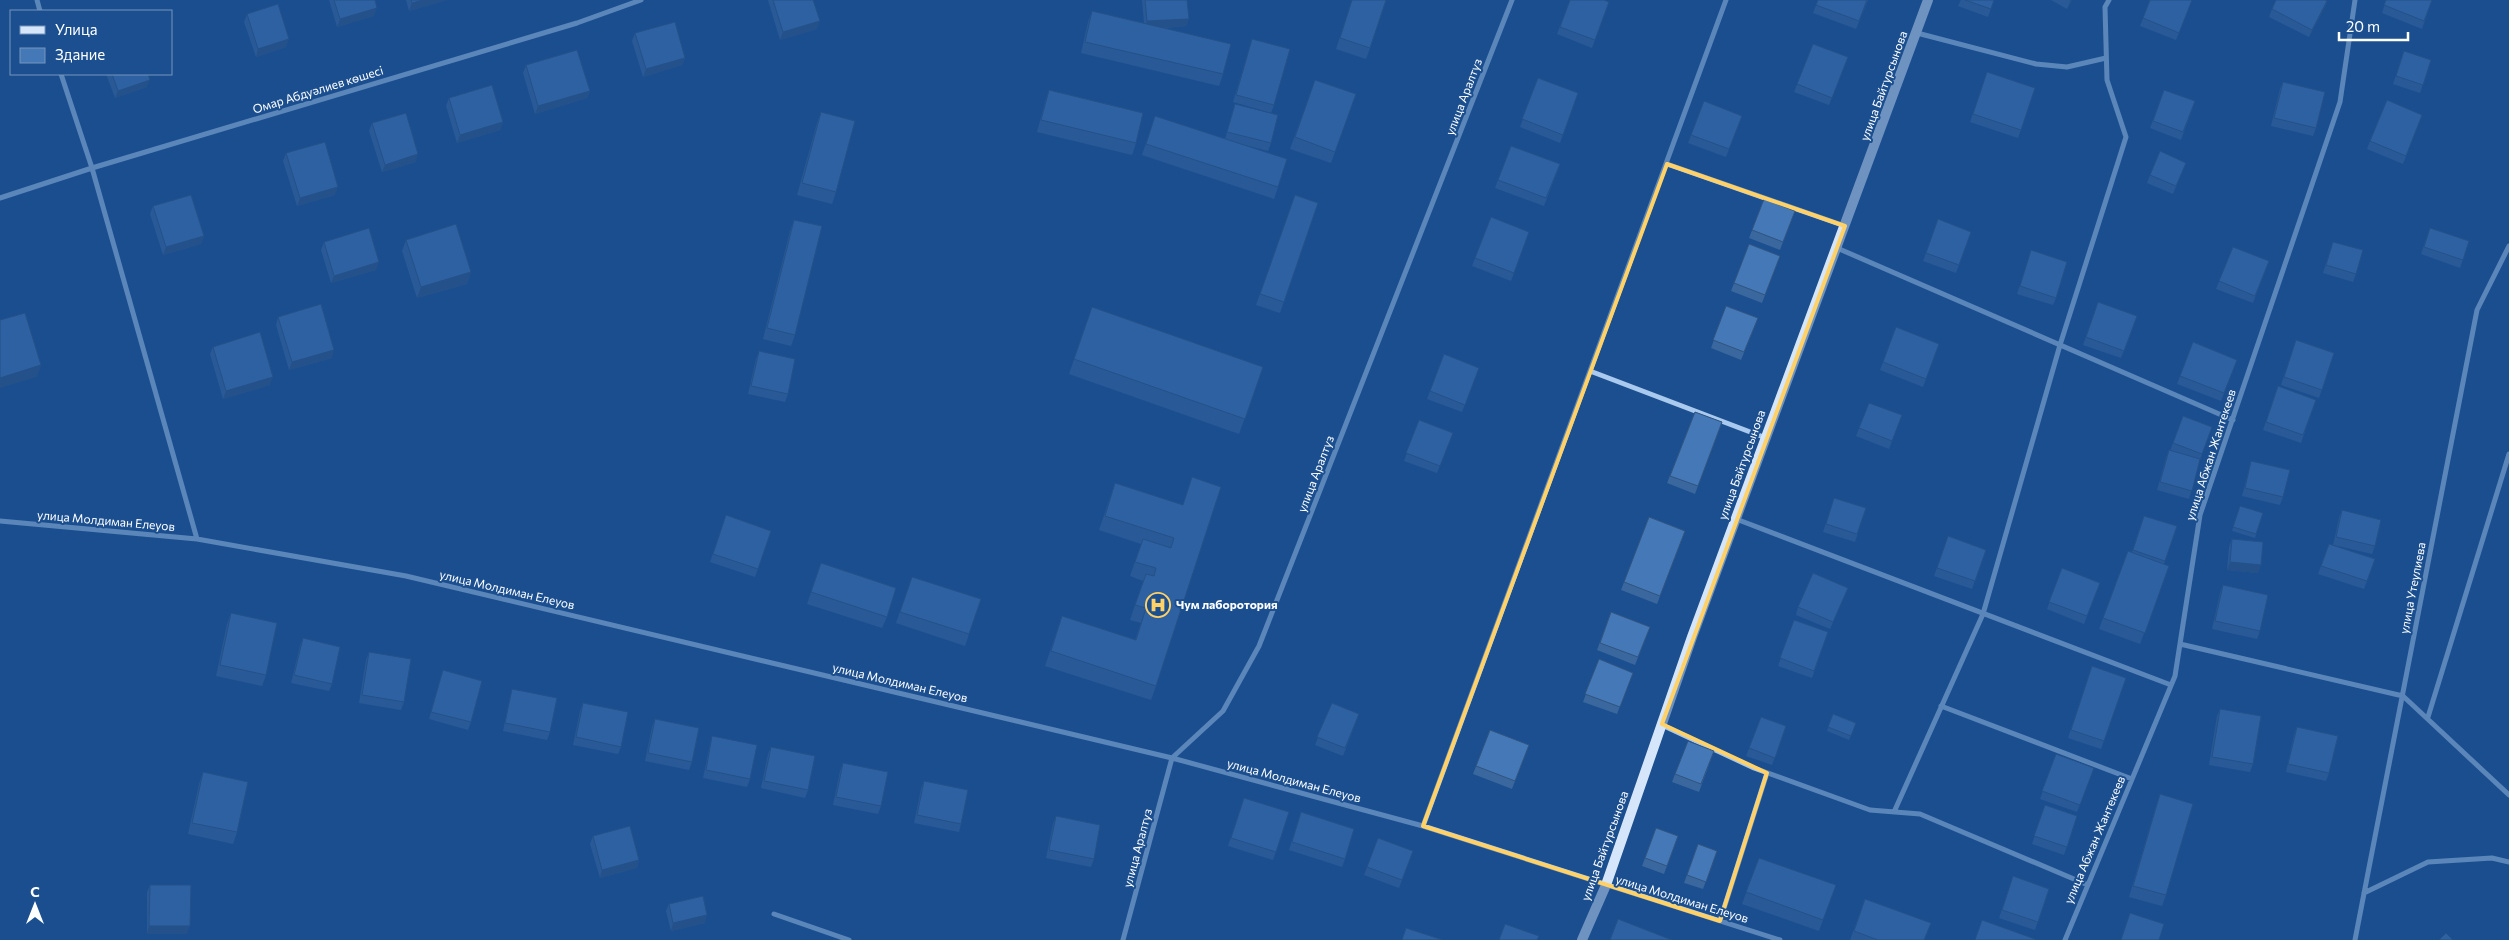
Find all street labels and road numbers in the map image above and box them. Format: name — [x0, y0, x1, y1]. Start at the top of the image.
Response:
street label: улица Байтурсынова — [1857, 29, 1909, 142]
street label: улица Аралтуз — [1442, 56, 1484, 137]
street label: Омар Абдуәлиев көшесі — [251, 62, 385, 116]
street label: улица Абжан Жантекеев — [2182, 387, 2238, 522]
street label: улица Байтурсынова — [1715, 408, 1767, 521]
street label: улица Аралтуз — [1294, 433, 1336, 514]
street label: улица Молдиман Елеуов — [37, 507, 176, 533]
street label: улица Утеулиева — [2396, 541, 2428, 635]
street label: улица Молдиман Елеуов — [438, 567, 576, 611]
street label: улица Молдиман Елеуов — [831, 660, 969, 704]
street label: улица Молдиман Елеуов — [1226, 755, 1363, 805]
street label: улица Абжан Жантекеев — [2061, 774, 2127, 906]
street label: улица Байтурсынова — [1578, 789, 1630, 902]
street label: улица Аралтуз — [1120, 807, 1154, 889]
street label: улица Молдиман Елеуов — [1614, 871, 1750, 925]

